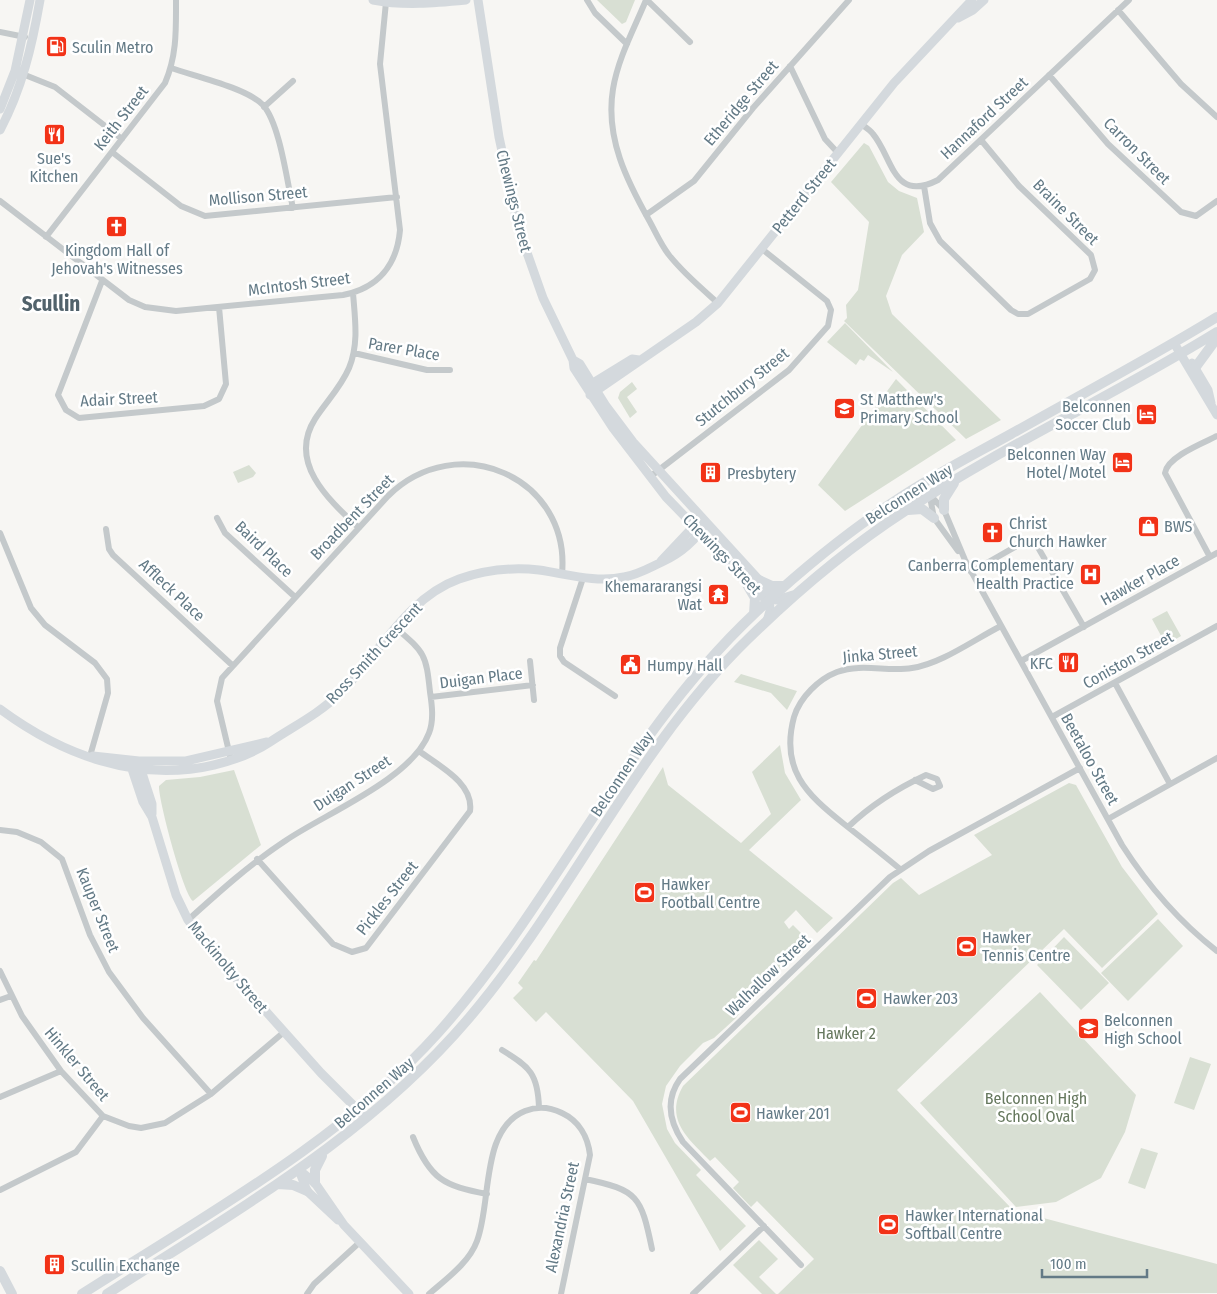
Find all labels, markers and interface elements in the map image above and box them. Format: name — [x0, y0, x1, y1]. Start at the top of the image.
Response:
fuel station icon: Sculin Metro — [44, 35, 68, 59]
place label: Sculin Metro — [72, 38, 154, 57]
street label: Etheridge Street — [700, 56, 783, 149]
street label: Hannaford Street — [936, 72, 1032, 163]
street label: Keith Street — [90, 81, 153, 154]
street label: Carron Street — [1100, 114, 1175, 189]
restaurant icon: Sue's Kitchen — [42, 122, 66, 146]
street label: Chewings Street — [492, 148, 536, 255]
place label: Sue's Kitchen — [29, 149, 79, 186]
street label: Petterd Street — [768, 154, 840, 237]
street label: Braine Street — [1029, 175, 1103, 249]
street label: Mollison Street — [208, 182, 309, 210]
church icon: Kingdom Hall of Jehovah's Witnesses — [105, 214, 129, 238]
place label: Kingdom Hall of Jehovah's Witnesses — [51, 241, 183, 278]
street label: McIntosh Street — [247, 268, 352, 300]
district label: Scullin — [22, 291, 80, 317]
street label: Parer Place — [367, 333, 441, 365]
street label: Stutchbury Street — [692, 343, 793, 430]
street label: Adair Street — [80, 387, 159, 411]
place label: St Matthew's Primary School — [860, 390, 959, 427]
school or university icon: St Matthew's Primary School — [832, 396, 856, 420]
place label: Belconnen Soccer Club — [1055, 397, 1131, 434]
hotel icon: Belconnen Soccer Club — [1135, 403, 1159, 427]
place label: Belconnen Way Hotel/Motel — [1007, 445, 1107, 482]
hotel icon: Belconnen Way Hotel/Motel — [1110, 451, 1134, 475]
street label: Belconnen Way — [862, 459, 957, 528]
building icon: Presbytery — [699, 461, 723, 485]
place label: Presbytery — [727, 464, 797, 483]
street label: Broadbent Street — [306, 470, 398, 564]
street label: Chewings Street — [679, 510, 766, 599]
place label: Christ Church Hawker — [1009, 514, 1107, 551]
shop icon: BWS — [1136, 514, 1160, 538]
street label: Baird Place — [231, 517, 297, 581]
place label: BWS — [1164, 517, 1193, 536]
church icon: Christ Church Hawker — [981, 520, 1005, 544]
street label: Hawker Place — [1097, 551, 1183, 609]
street label: Affleck Place — [135, 555, 209, 625]
place label: Canberra Complementary Health Practice — [908, 556, 1075, 593]
hospital icon: Canberra Complementary Health Practice — [1078, 562, 1102, 586]
place label: Khemararangsi Wat — [604, 577, 703, 614]
temple icon: Khemararangsi Wat — [706, 583, 730, 607]
street label: Ross Smith Crescent — [322, 598, 426, 708]
street label: Coniston Street — [1079, 627, 1177, 693]
street label: Jinka Street — [842, 641, 919, 667]
restaurant icon: KFC — [1057, 651, 1081, 675]
public building icon: Humpy Hall — [619, 653, 643, 677]
place label: KFC — [1030, 654, 1053, 673]
place label: Humpy Hall — [647, 656, 723, 675]
street label: Duigan Place — [438, 663, 524, 693]
street label: Beetaloo Street — [1057, 710, 1123, 809]
street label: Belconnen Way — [586, 727, 658, 820]
street label: Duigan Street — [310, 751, 395, 815]
street label: Pickles Street — [352, 857, 422, 939]
street label: Kauper Street — [72, 865, 124, 956]
place label: Hawker Football Centre — [661, 875, 760, 912]
sports icon: Hawker Football Centre — [633, 881, 657, 905]
street label: Mackinolty Street — [184, 917, 272, 1017]
place label: Hawker Tennis Centre — [982, 928, 1070, 965]
street label: Walhallow Street — [722, 929, 815, 1020]
sports icon: Hawker Tennis Centre — [954, 934, 978, 958]
sports icon: Hawker 203 — [855, 986, 879, 1010]
place label: Hawker 203 — [883, 989, 958, 1008]
place label: Belconnen High School — [1104, 1011, 1182, 1048]
school or university icon: Belconnen High School — [1076, 1017, 1100, 1041]
street label: Hinkler Street — [41, 1023, 114, 1105]
park label: Hawker 2 — [816, 1024, 876, 1043]
street label: Belconnen Way — [330, 1053, 418, 1133]
park label: Belconnen High School Oval — [985, 1089, 1087, 1126]
sports icon: Hawker 201 — [728, 1101, 752, 1125]
place label: Hawker 201 — [756, 1104, 830, 1123]
street label: Alexandria Street — [541, 1159, 583, 1274]
place label: Hawker International Softball Centre — [905, 1206, 1043, 1243]
sports icon: Hawker International Softball Centre — [877, 1212, 901, 1236]
scale bar — [1042, 1246, 1147, 1278]
building icon: Scullin Exchange — [43, 1253, 67, 1277]
text: 100 m — [1050, 1255, 1087, 1273]
place label: Scullin Exchange — [71, 1256, 180, 1275]

